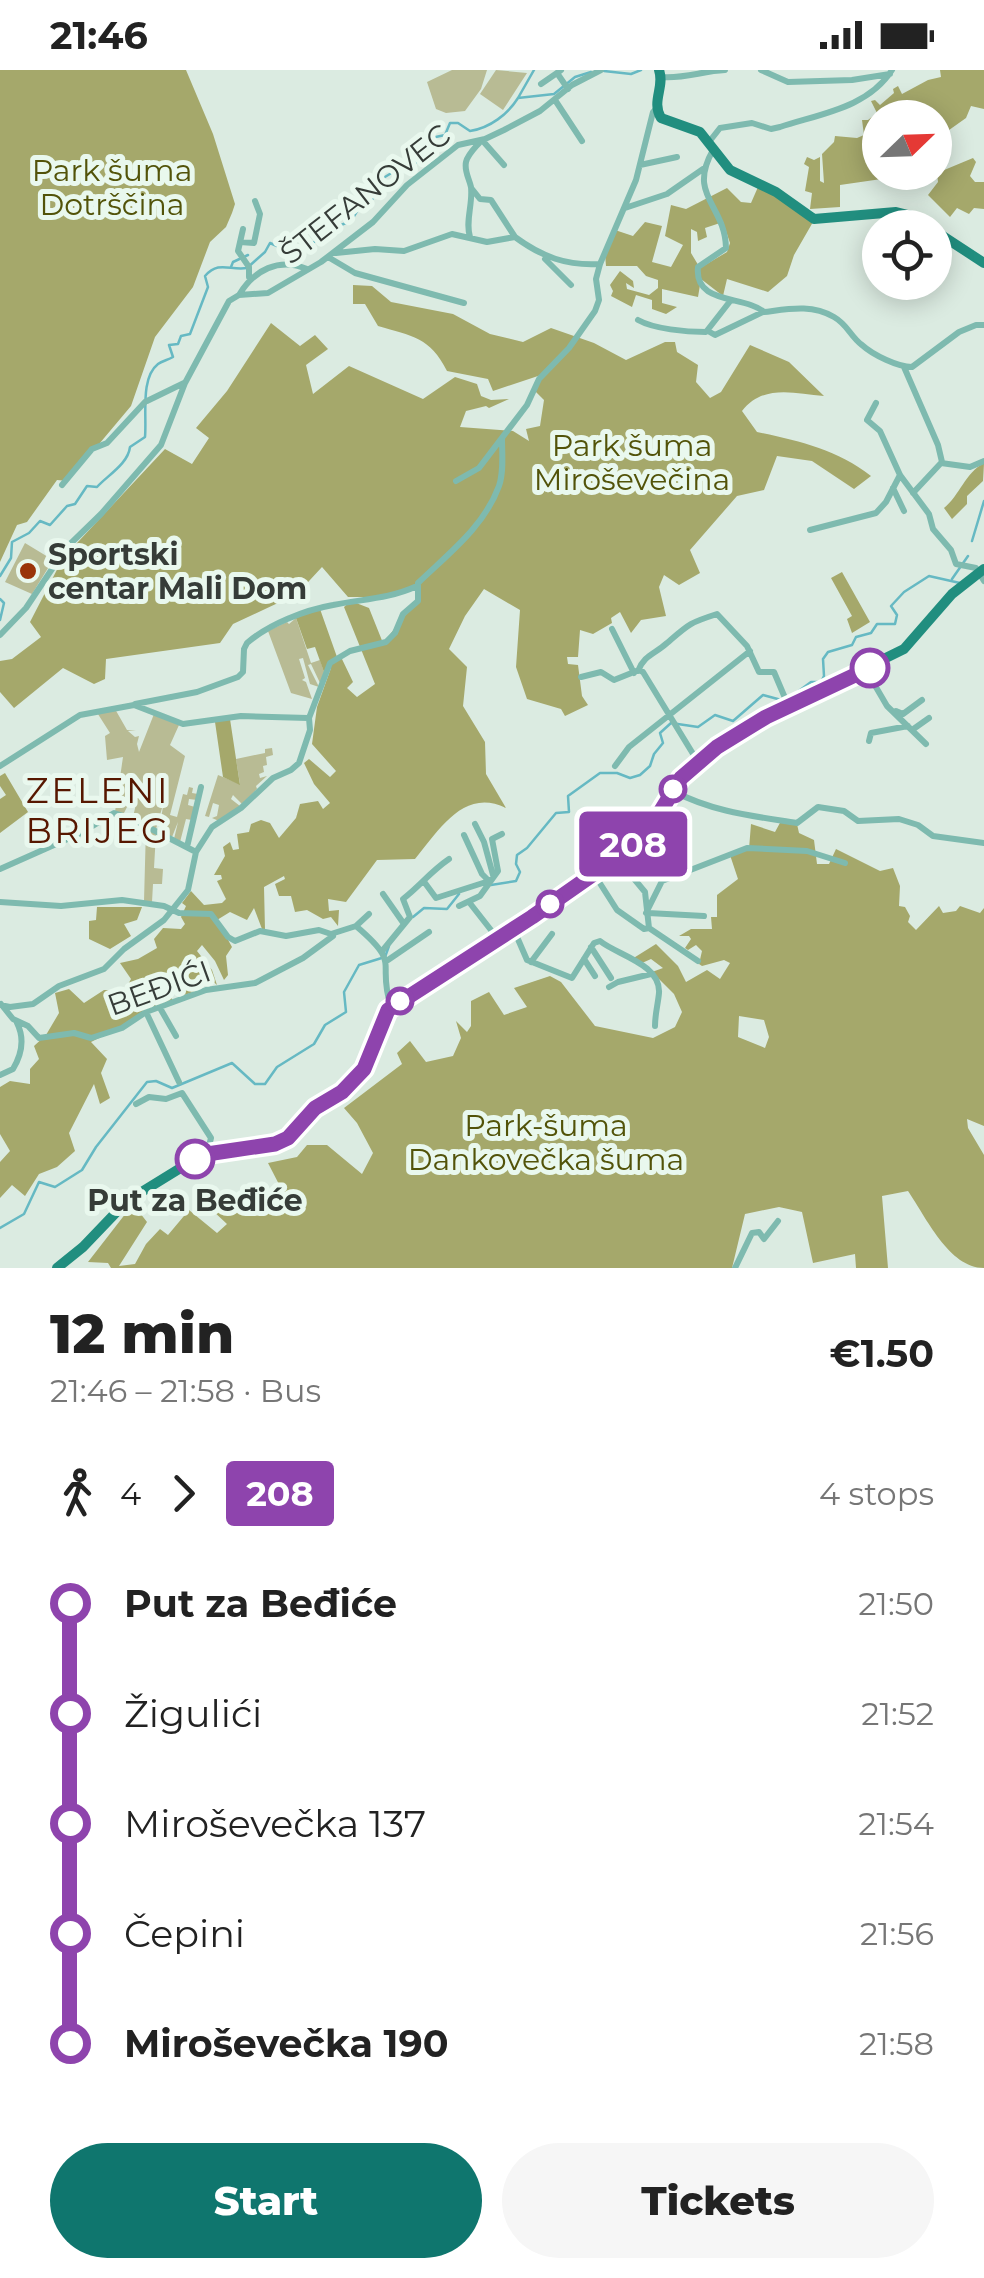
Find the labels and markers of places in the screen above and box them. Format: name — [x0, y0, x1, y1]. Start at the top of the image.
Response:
place label: Sportski centar Mali Dom — [48, 536, 307, 607]
marker: Sportski centar Mali Dom — [17, 560, 39, 582]
unlabelled marker — [851, 649, 889, 687]
unlabelled marker — [660, 776, 686, 802]
unlabelled marker — [537, 891, 563, 917]
unlabelled marker — [387, 988, 413, 1014]
marker: Put za Beđiće — [176, 1140, 214, 1178]
place label: Put za Beđiće — [87, 1182, 303, 1219]

